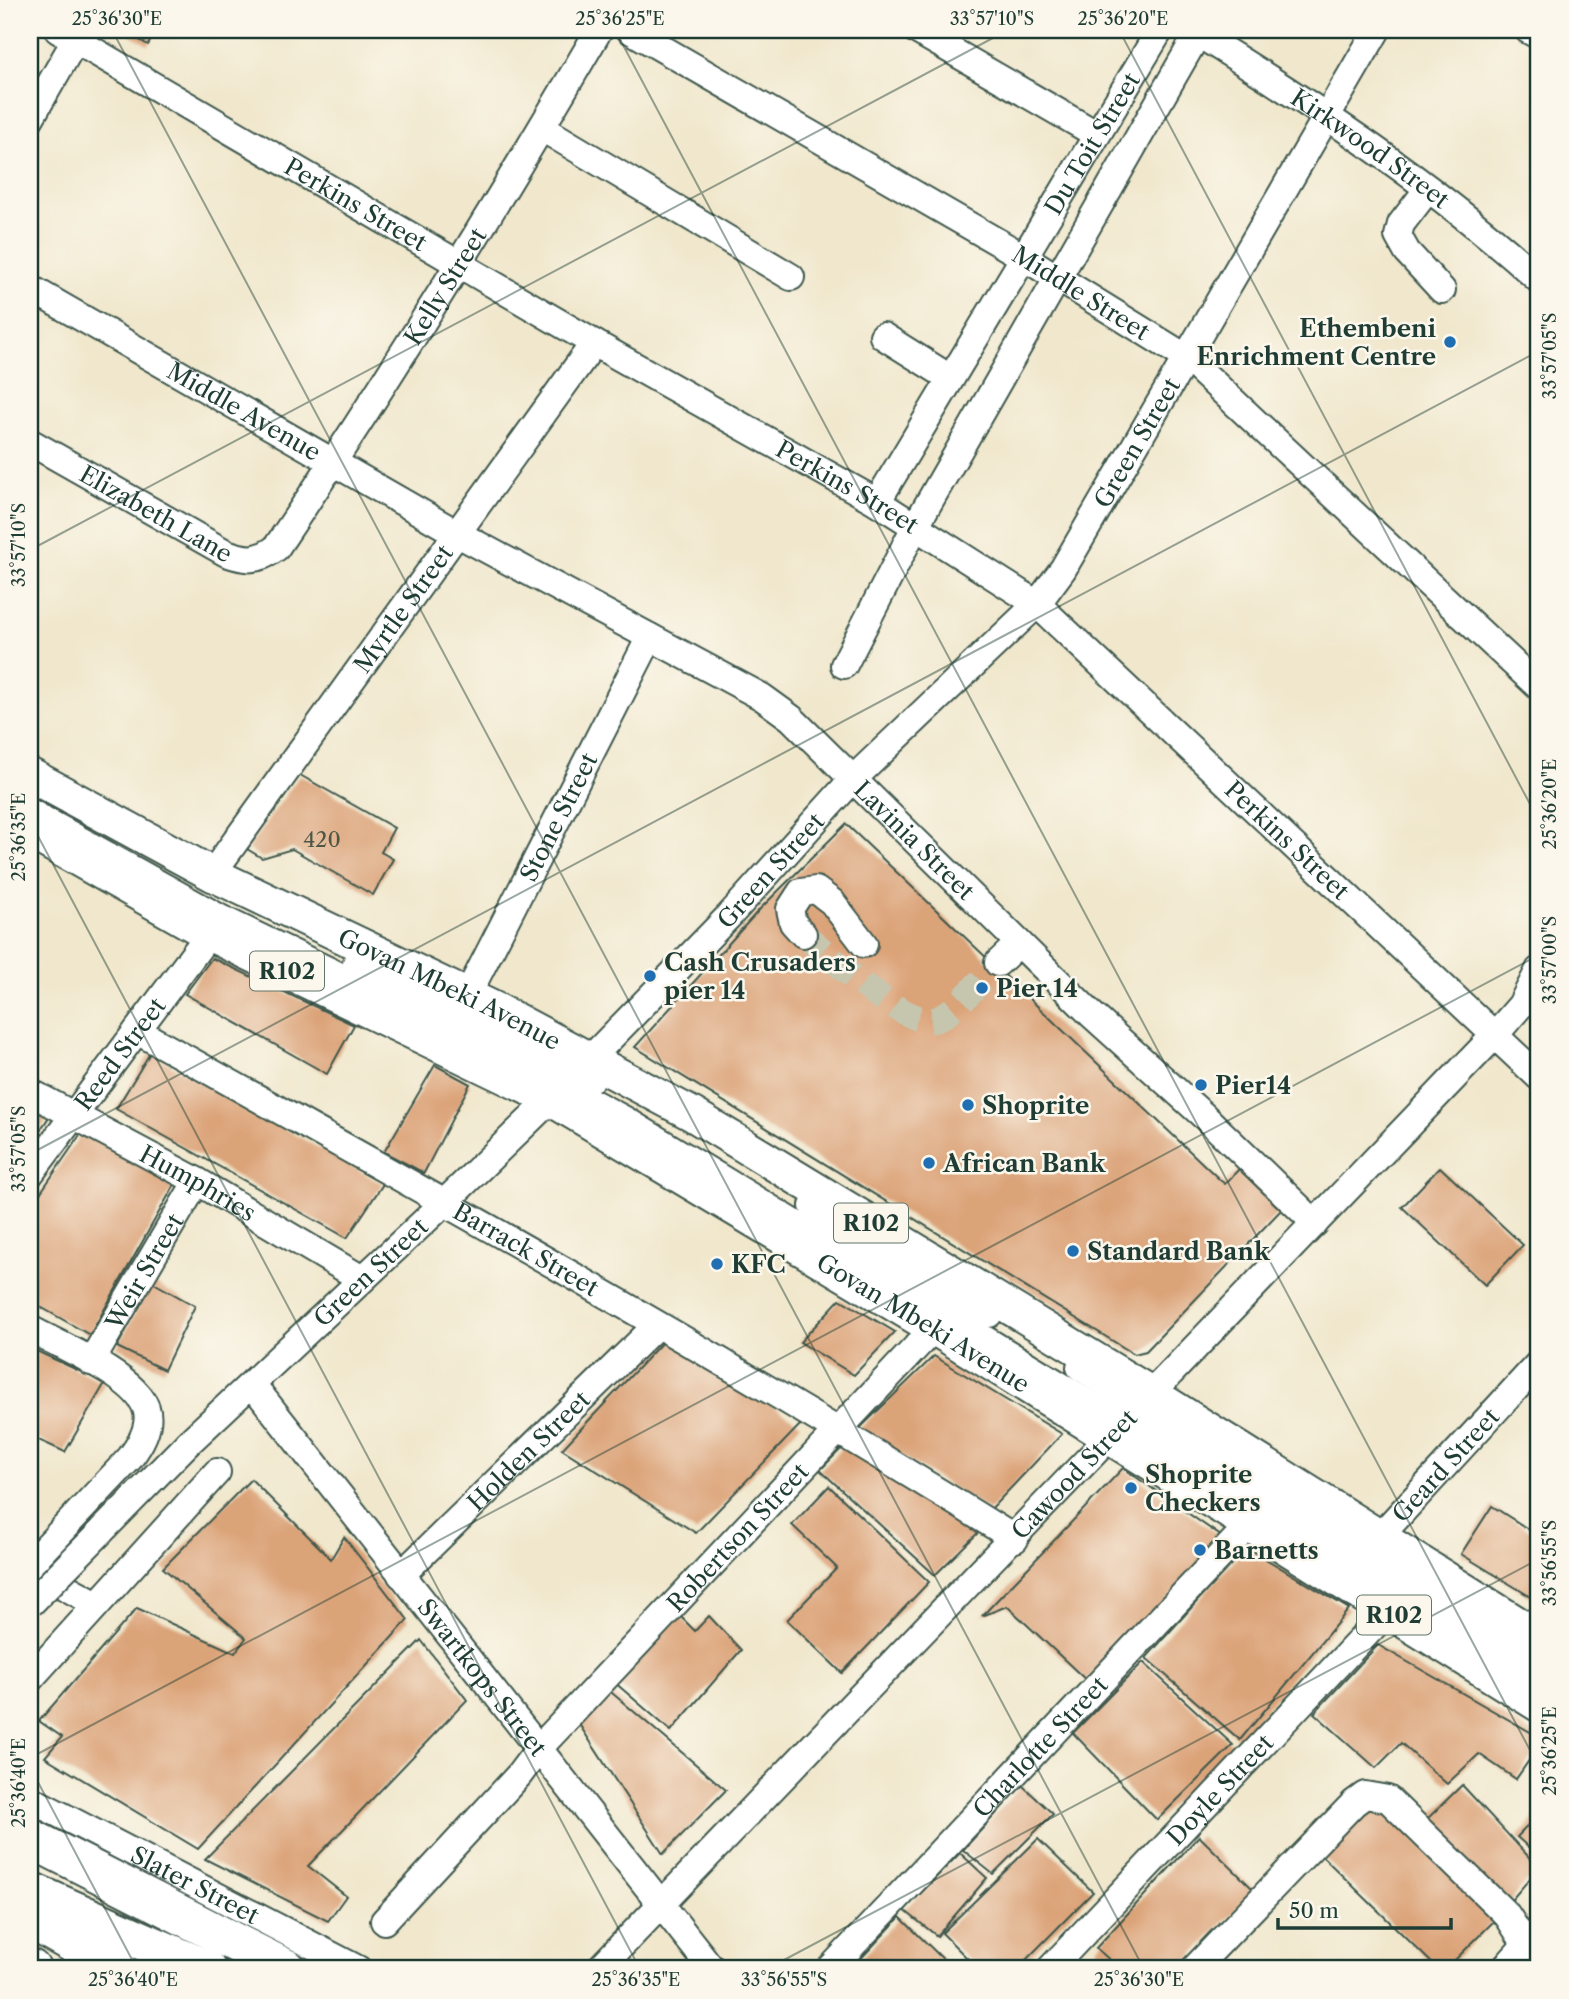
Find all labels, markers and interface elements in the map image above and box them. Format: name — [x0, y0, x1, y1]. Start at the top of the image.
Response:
text: 25°36'30"E — [72, 8, 162, 30]
text: 25°36'25"E — [575, 8, 665, 30]
text: 33°57'10"S — [950, 8, 1034, 30]
text: 25°36'20"E — [1078, 8, 1168, 30]
street label: Du Toit Street — [1038, 67, 1146, 220]
street label: Kirkwood Street — [1286, 82, 1456, 214]
street label: Perkins Street — [280, 151, 433, 257]
street label: Kelly Street — [398, 222, 492, 350]
street label: Middle Street — [1007, 239, 1155, 346]
text: 33°57'05"S — [1539, 313, 1561, 399]
place label: Ethembeni Enrichment Centre — [1196, 314, 1436, 371]
marker: Ethembeni Enrichment Centre — [1442, 334, 1458, 350]
street label: Middle Avenue — [162, 356, 326, 467]
street label: Green Street — [1087, 372, 1186, 513]
street label: Perkins Street — [771, 434, 925, 540]
street label: Elizabeth Lane — [75, 459, 238, 568]
text: 33°57'10"S — [8, 503, 30, 587]
street label: Myrtle Street — [347, 539, 459, 678]
street label: Stone Street — [513, 747, 603, 886]
text: 25°36'20"E — [1539, 759, 1561, 849]
street label: Lavinia Street — [848, 774, 981, 906]
street label: Perkins Street — [1219, 774, 1356, 906]
text: 25°36'35"E — [8, 793, 30, 881]
street label: Green Street — [711, 806, 830, 934]
house number: 420 — [303, 827, 341, 852]
text: 33°57'00"S — [1539, 916, 1561, 1004]
street label: Govan Mbeki Avenue — [334, 922, 566, 1056]
place label: Cash Crusaders pier 14 — [664, 948, 856, 1005]
road number: R102 — [250, 952, 324, 990]
marker: Cash Crusaders pier 14 — [642, 968, 658, 984]
place label: Pier 14 — [996, 974, 1078, 1003]
marker: Pier 14 — [974, 980, 990, 996]
street label: Reed Street — [68, 991, 171, 1116]
place label: Pier14 — [1215, 1071, 1291, 1100]
marker: Pier14 — [1193, 1077, 1209, 1093]
place label: Shoprite — [982, 1091, 1089, 1120]
marker: Shoprite — [960, 1097, 976, 1113]
text: 33°57'05"S — [8, 1106, 30, 1192]
street label: Humphries — [135, 1139, 261, 1227]
place label: African Bank — [942, 1149, 1107, 1178]
marker: African Bank — [921, 1155, 937, 1171]
street label: Barrack Street — [448, 1196, 604, 1302]
road number: R102 — [834, 1204, 908, 1242]
street label: Weir Street — [98, 1208, 189, 1335]
street label: Green Street — [307, 1211, 434, 1332]
place label: Standard Bank — [1087, 1237, 1271, 1266]
marker: Standard Bank — [1065, 1243, 1081, 1259]
street label: Govan Mbeki Avenue — [812, 1247, 1035, 1398]
place label: KFC — [731, 1250, 786, 1279]
marker: KFC — [709, 1256, 725, 1272]
street label: Holden Street — [461, 1384, 596, 1517]
street label: Geard Street — [1386, 1402, 1505, 1528]
street label: Cawood Street — [1005, 1403, 1143, 1545]
street label: Robertson Street — [661, 1456, 815, 1617]
place label: Shoprite Checkers — [1145, 1460, 1261, 1517]
marker: Shoprite Checkers — [1123, 1480, 1139, 1496]
text: 33°56'55"S — [1539, 1520, 1561, 1606]
place label: Barnetts — [1214, 1536, 1319, 1565]
marker: Barnetts — [1192, 1542, 1208, 1558]
street label: Swartkops Street — [412, 1593, 554, 1762]
road number: R102 — [1357, 1596, 1431, 1634]
street label: Charlotte Street — [967, 1670, 1114, 1823]
text: 25°36'25"E — [1539, 1706, 1561, 1796]
street label: Doyle Street — [1160, 1728, 1279, 1851]
text: 25°36'40"E — [8, 1738, 30, 1828]
street label: Slater Street — [126, 1839, 265, 1930]
scale bar — [1278, 1887, 1452, 1931]
text: 50 m — [1289, 1898, 1339, 1923]
text: 25°36'40"E — [88, 1969, 178, 1991]
text: 25°36'35"E — [592, 1969, 680, 1991]
text: 33°56'55"S — [741, 1969, 827, 1991]
text: 25°36'30"E — [1094, 1969, 1184, 1991]

